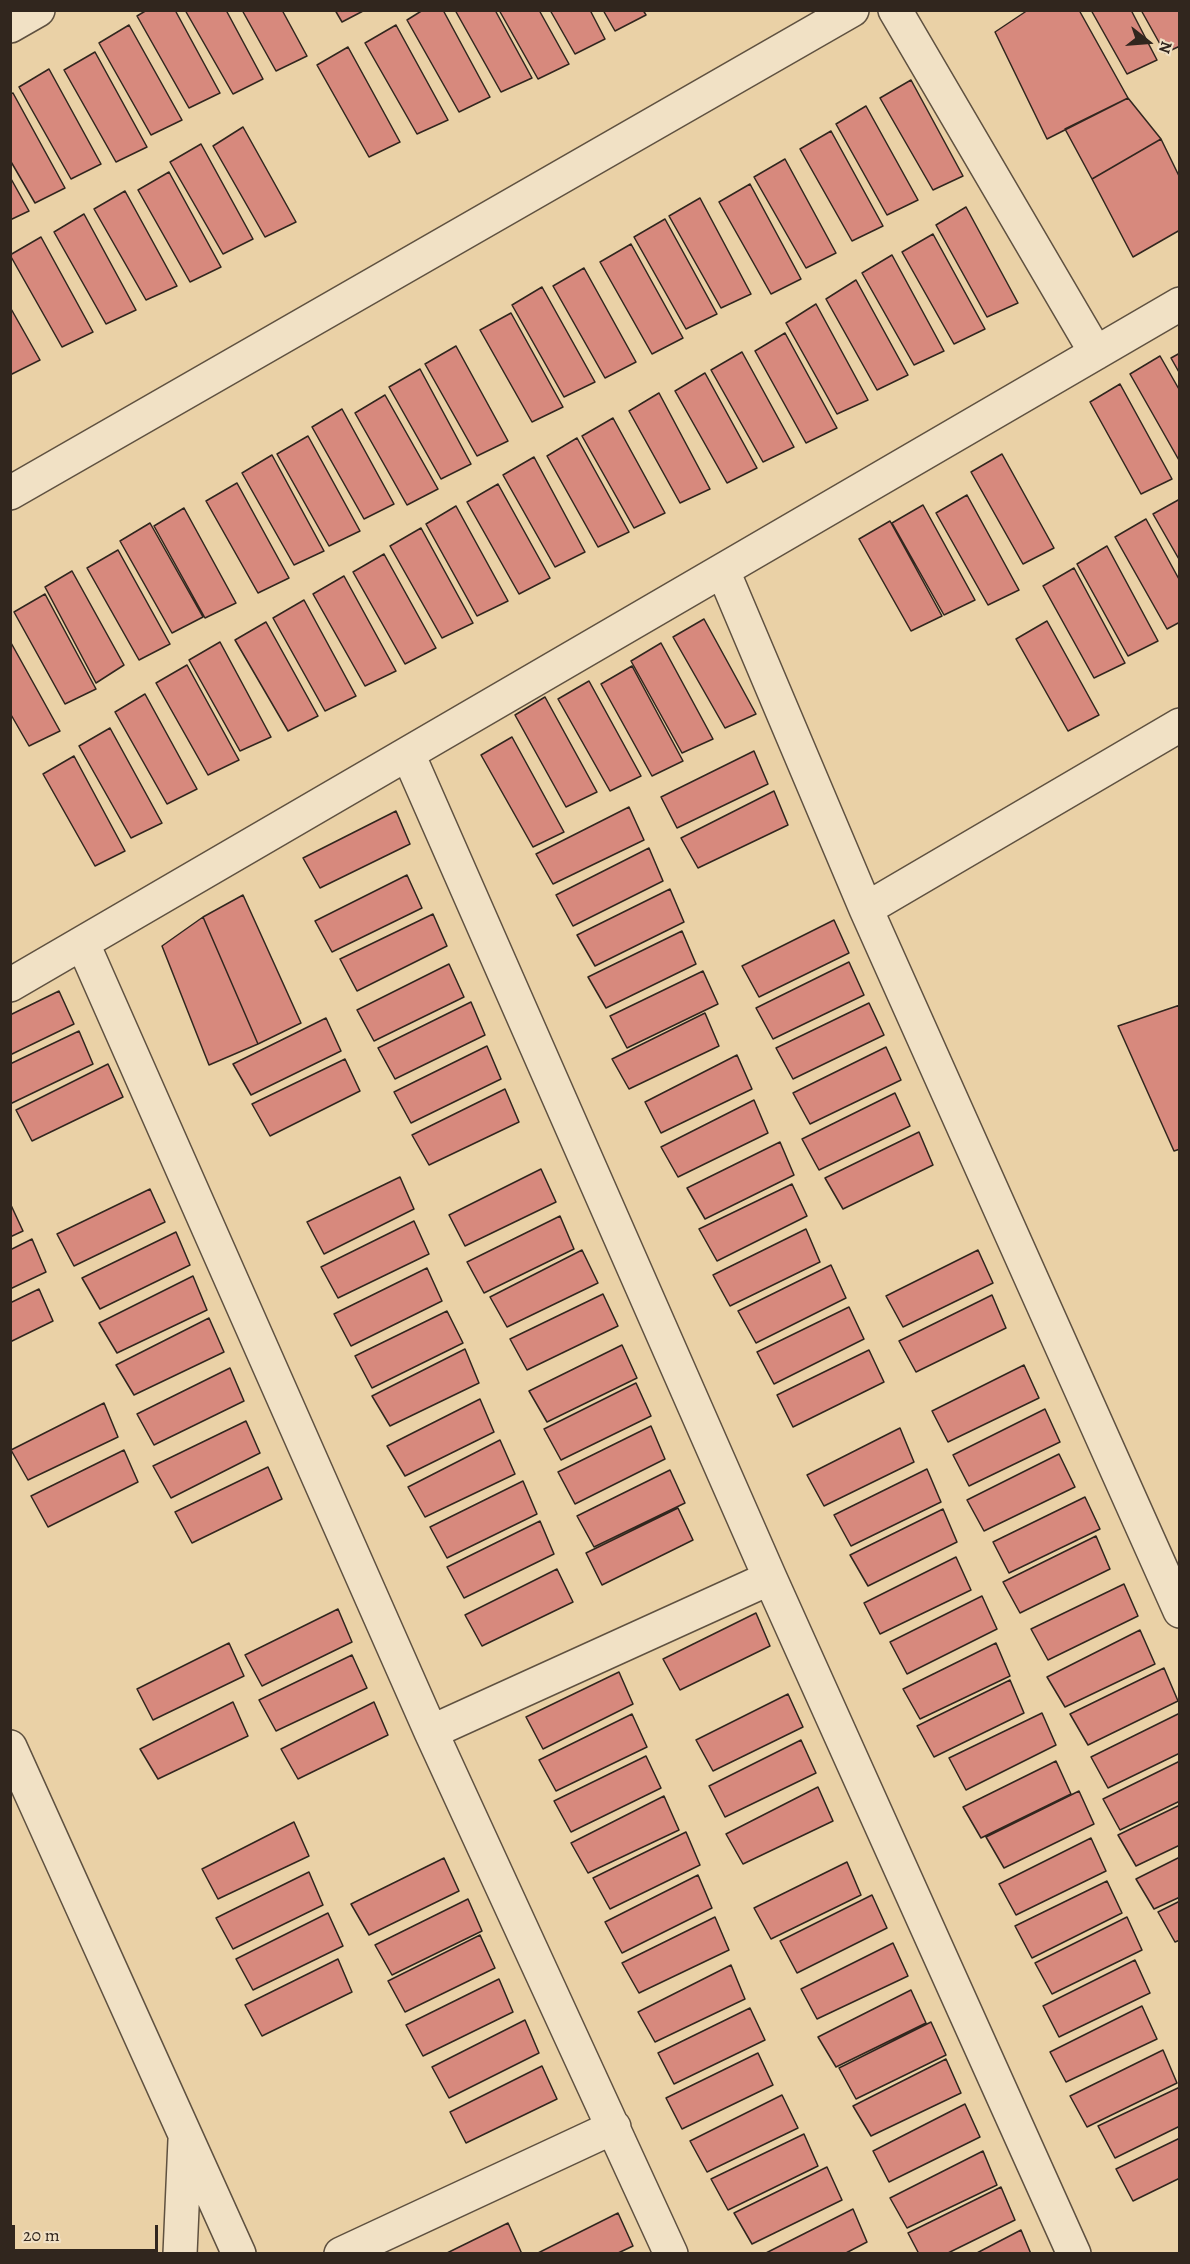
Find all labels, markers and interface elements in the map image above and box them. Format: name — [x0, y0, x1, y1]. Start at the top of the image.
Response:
north arrow — [1118, 12, 1178, 72]
text: N — [1153, 38, 1177, 56]
scale bar — [15, 2213, 160, 2251]
text: 20 m — [23, 2223, 60, 2247]

